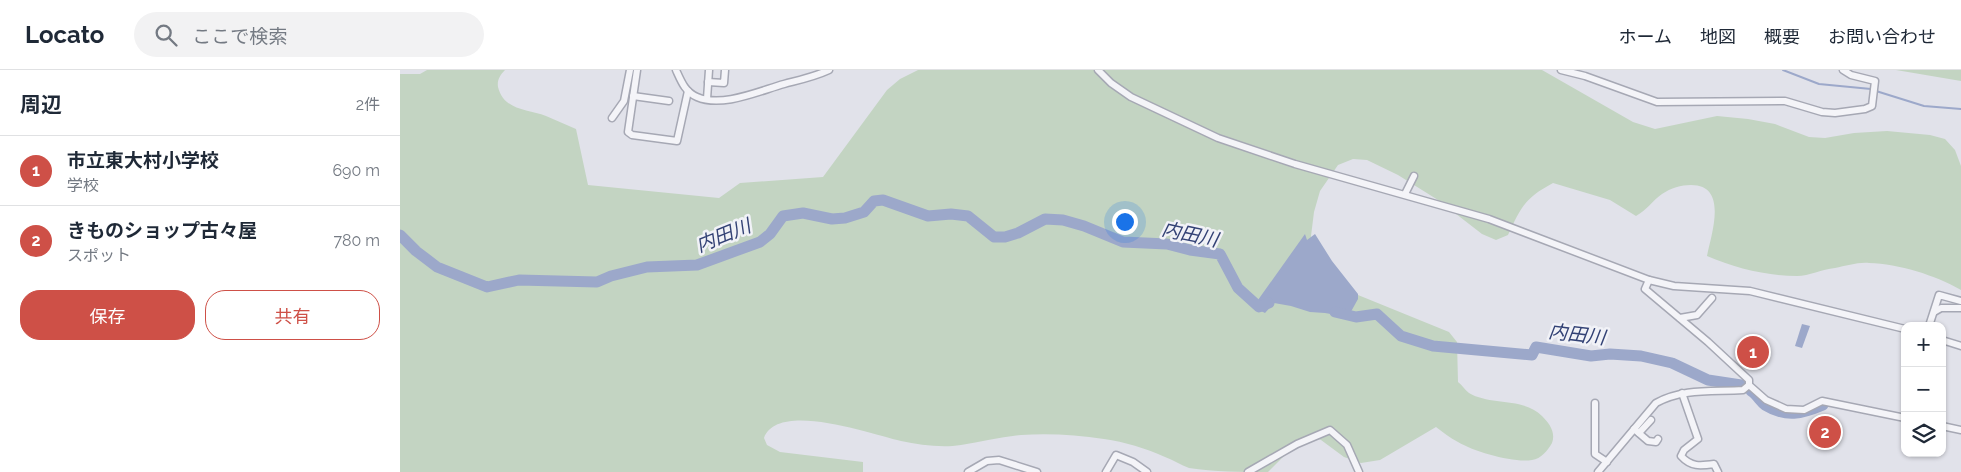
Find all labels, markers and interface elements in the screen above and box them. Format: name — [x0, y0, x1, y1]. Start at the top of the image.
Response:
search box — [134, 12, 484, 57]
text: Locato — [25, 20, 104, 49]
icon: search — [152, 21, 180, 49]
text: ここで検索 — [192, 25, 287, 47]
text: ホーム — [1619, 26, 1672, 47]
text: 地図 — [1700, 26, 1736, 47]
text: 概要 — [1764, 26, 1800, 47]
text: お問い合わせ — [1828, 26, 1936, 47]
text: 周辺 — [20, 92, 62, 117]
text: 2件 — [356, 95, 380, 114]
text: 市立東大村小学校 — [67, 149, 219, 171]
text: 1 — [32, 161, 40, 180]
text: 690 m — [332, 161, 380, 180]
text: 学校 — [67, 176, 99, 195]
your location — [1112, 209, 1138, 235]
water label: 内田川 — [692, 213, 755, 256]
water label: 内田川 — [1160, 217, 1222, 251]
text: きものショップ古々屋 — [67, 219, 257, 241]
text: 2 — [31, 231, 41, 250]
text: 780 m — [333, 231, 380, 250]
text: スポット — [67, 246, 131, 265]
button: 保存 — [20, 290, 195, 340]
button: 共有 — [205, 290, 380, 340]
water label: 内田川 — [1547, 320, 1609, 349]
map controls — [1901, 322, 1946, 457]
button: + — [1901, 322, 1946, 367]
pin: 1 — [1737, 333, 1769, 371]
button: − — [1901, 367, 1946, 412]
button: layers — [1901, 412, 1946, 457]
pin: 2 — [1809, 413, 1841, 451]

